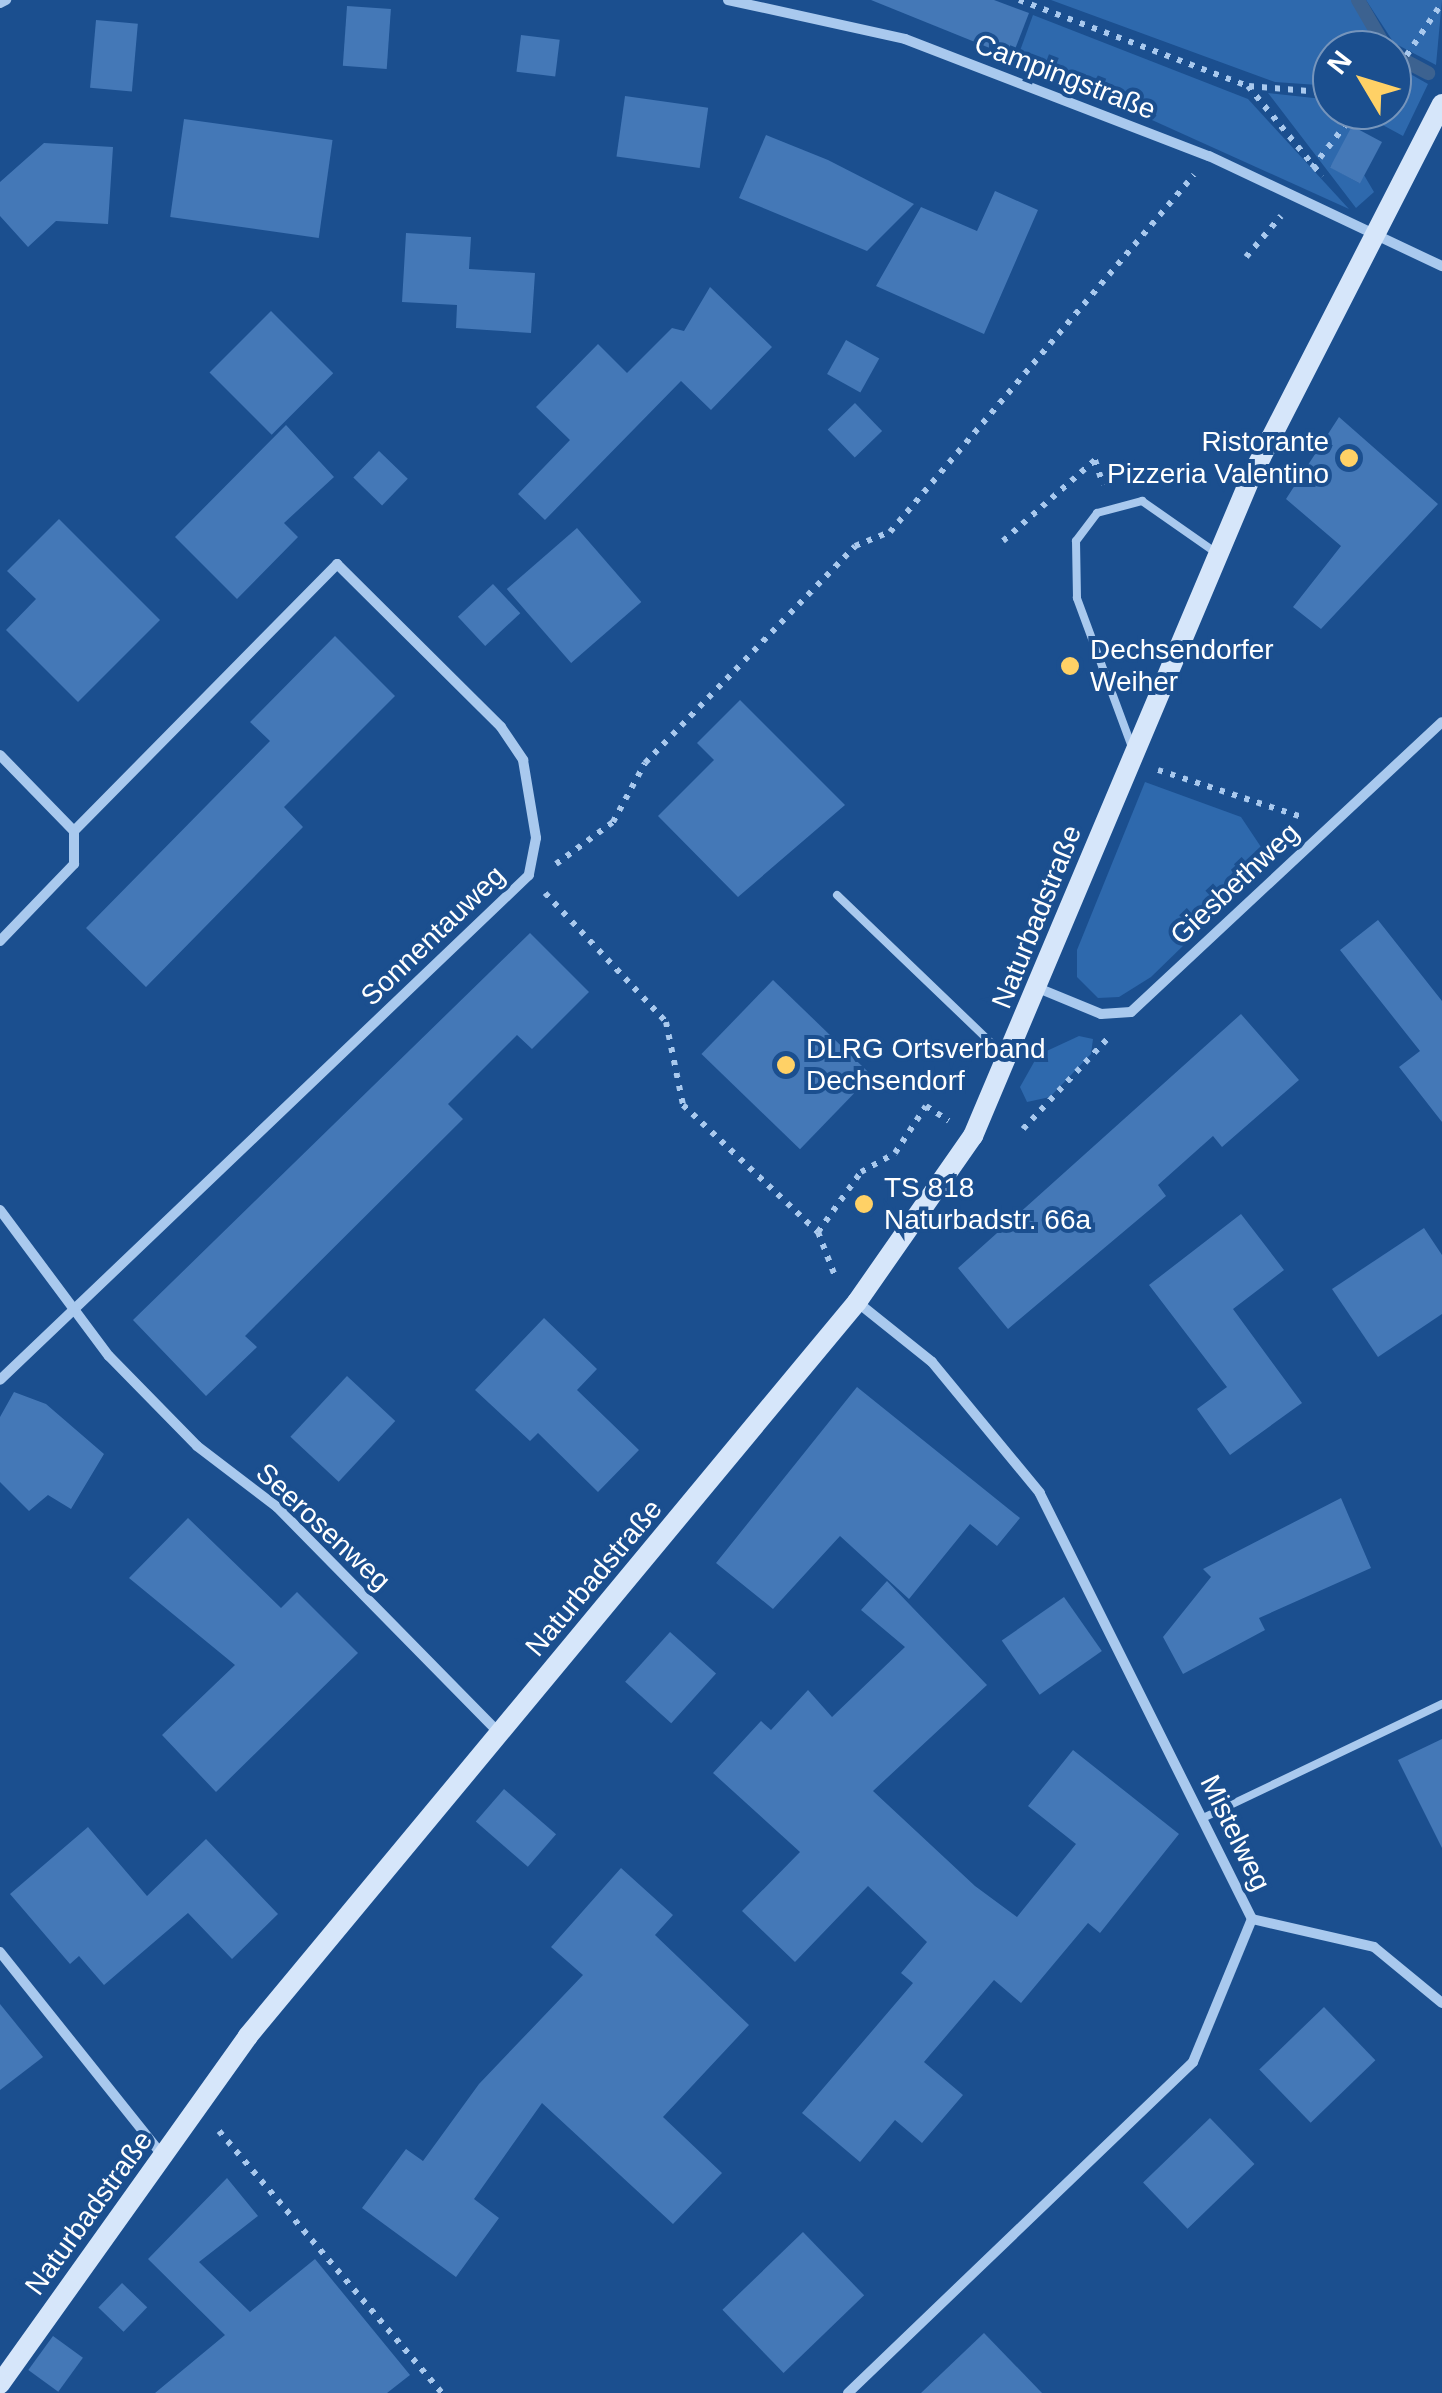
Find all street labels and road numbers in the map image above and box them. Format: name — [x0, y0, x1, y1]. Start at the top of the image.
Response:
street label: Campingstraße — [970, 27, 1160, 127]
street label: Giesbethweg — [1164, 816, 1306, 952]
street label: Naturbadstraße — [985, 821, 1089, 1013]
street label: Sonnentauweg — [354, 859, 512, 1013]
street label: Seerosenweg — [249, 1456, 397, 1598]
street label: Naturbadstraße — [519, 1493, 669, 1663]
street label: Mistelweg — [1193, 1770, 1277, 1896]
street label: Naturbadstraße — [18, 2124, 160, 2302]

